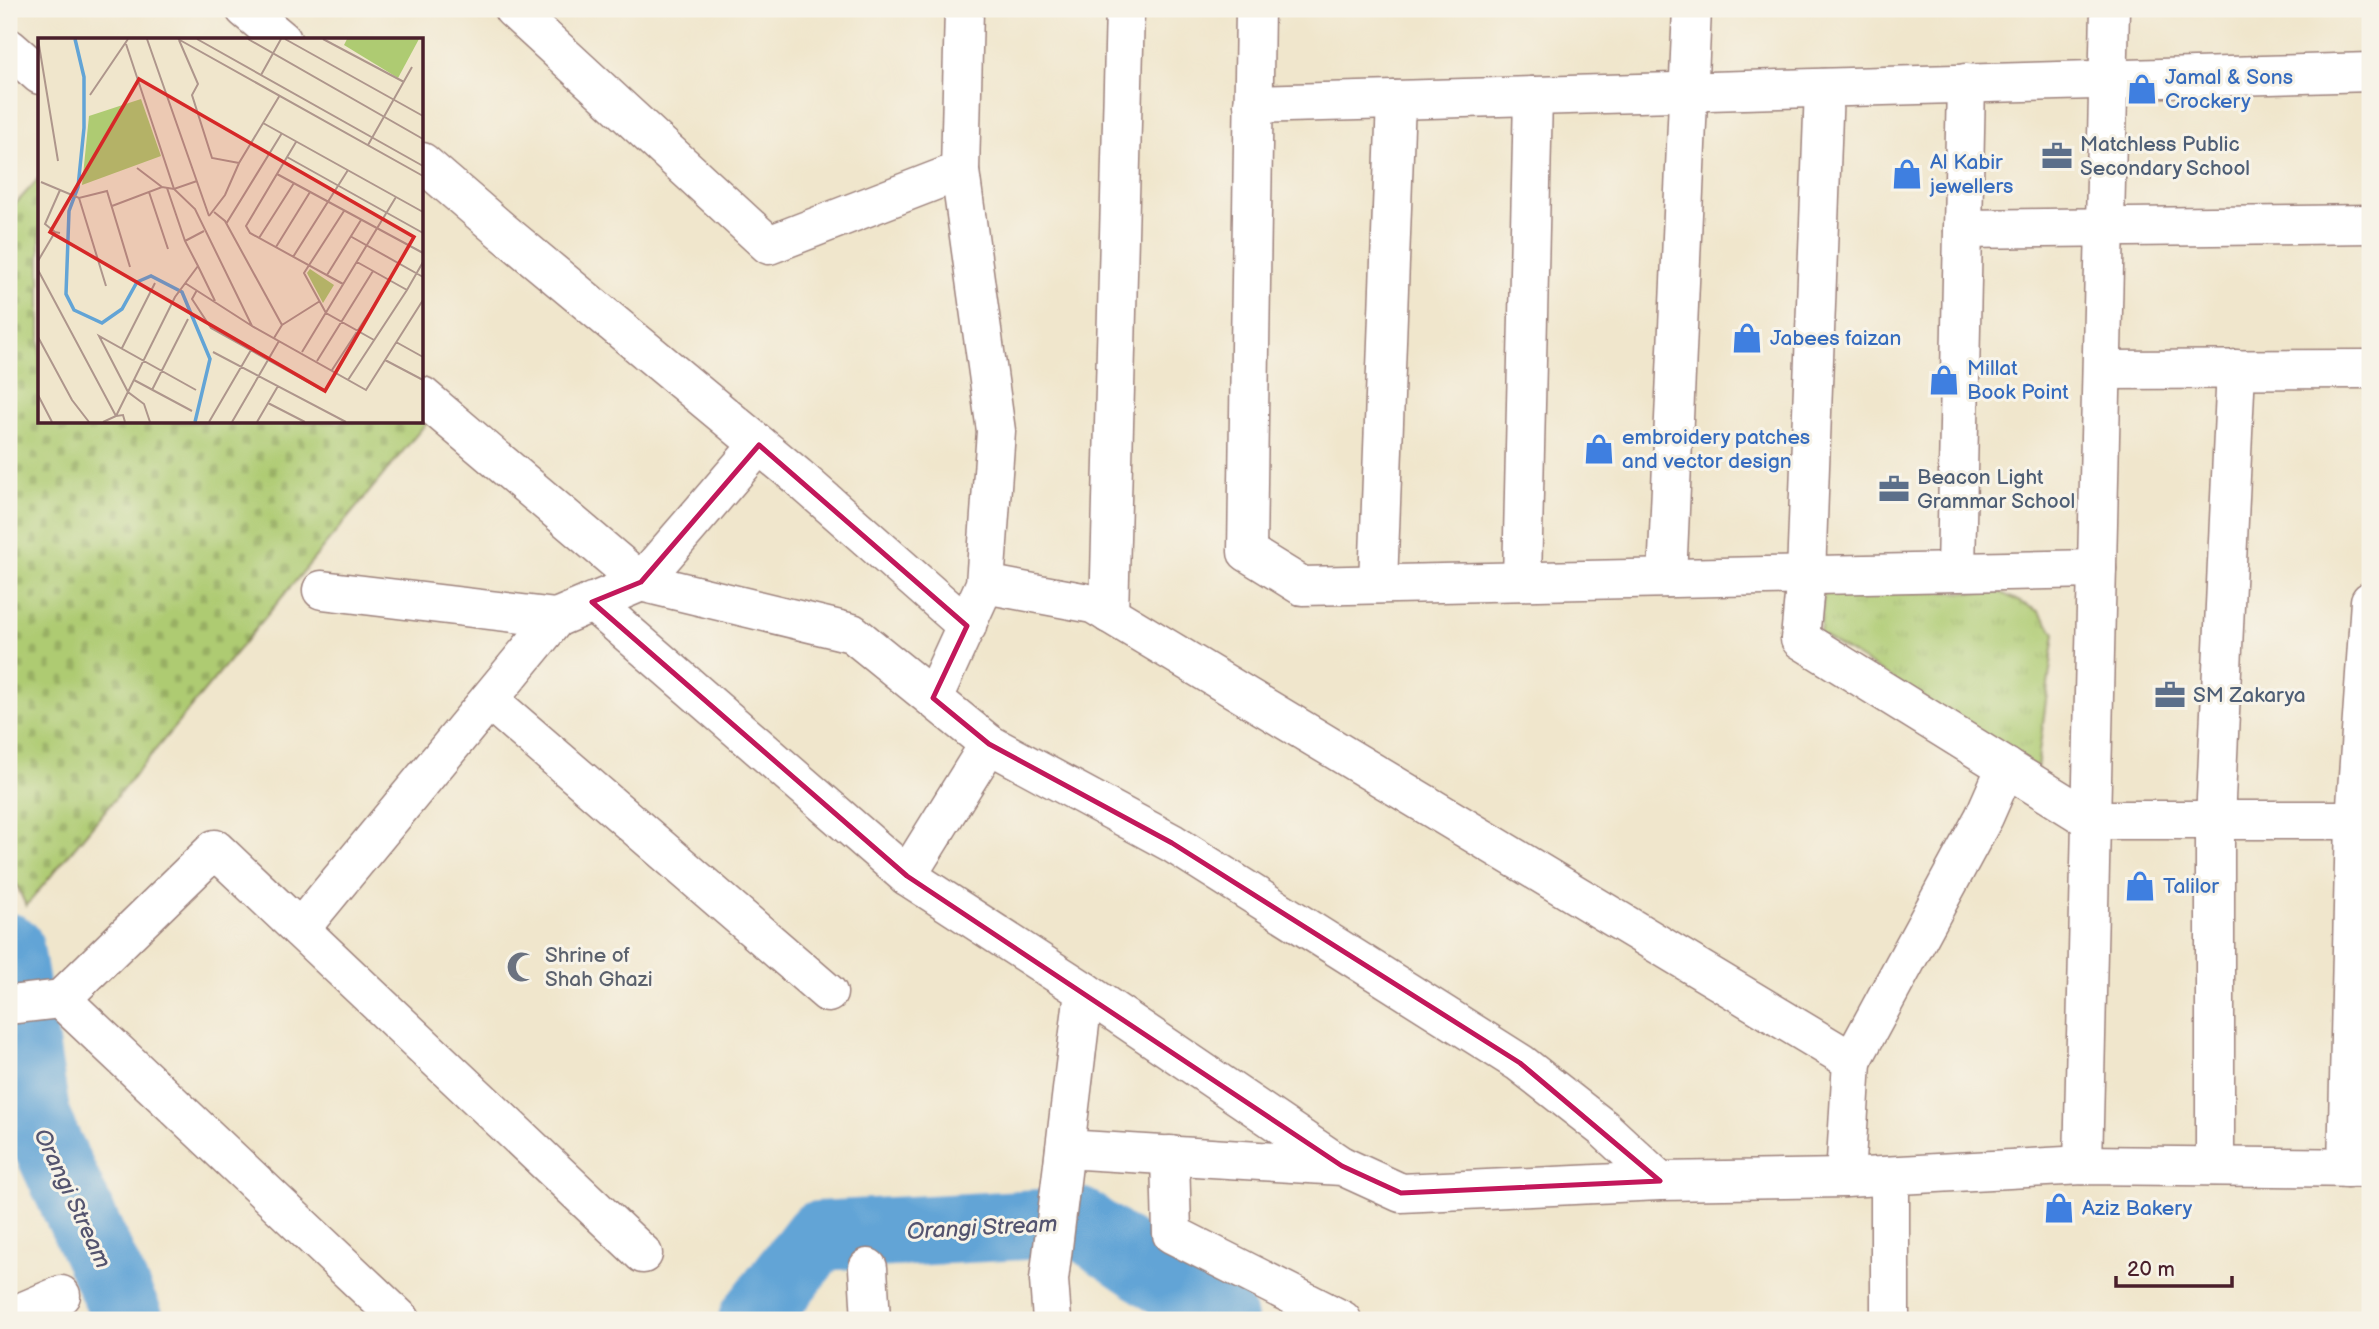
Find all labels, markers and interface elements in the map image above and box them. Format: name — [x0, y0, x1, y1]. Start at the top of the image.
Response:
inset map — [38, 38, 424, 424]
place label: Jamal & Sons Crockery — [2165, 65, 2293, 114]
shop icon: Jamal & Sons Crockery — [2125, 72, 2159, 106]
place label: Matchless Public Secondary School — [2080, 132, 2250, 181]
office icon: Matchless Public Secondary School — [2040, 139, 2074, 173]
place label: Al Kabir jewellers — [1929, 150, 2014, 199]
shop icon: Al Kabir jewellers — [1890, 157, 1924, 191]
shop icon: Jabees faizan — [1730, 321, 1764, 355]
place label: Jabees faizan — [1770, 326, 1901, 351]
place label: Millat Book Point — [1967, 356, 2069, 405]
shop icon: Millat Book Point — [1927, 363, 1961, 397]
place label: embroidery patches and vector design — [1622, 425, 1810, 474]
shop icon: embroidery patches and vector design — [1582, 432, 1616, 466]
place label: Beacon Light Grammar School — [1917, 465, 2075, 514]
office icon: Beacon Light Grammar School — [1877, 472, 1911, 506]
office icon: SM Zakarya — [2153, 678, 2187, 712]
place label: SM Zakarya — [2193, 683, 2306, 708]
shop icon: Talilor — [2123, 869, 2157, 903]
place label: Talilor — [2163, 874, 2219, 899]
place label: Shrine of Shah Ghazi — [545, 943, 653, 992]
mosque icon: Shrine of Shah Ghazi — [505, 950, 539, 984]
water label: Orangi Stream — [27, 1124, 117, 1273]
shop icon: Aziz Bakery — [2042, 1191, 2076, 1225]
place label: Aziz Bakery — [2082, 1196, 2193, 1221]
water label: Orangi Stream — [906, 1210, 1058, 1246]
scale bar — [2116, 1245, 2232, 1289]
text: 20 m — [2127, 1257, 2175, 1282]

